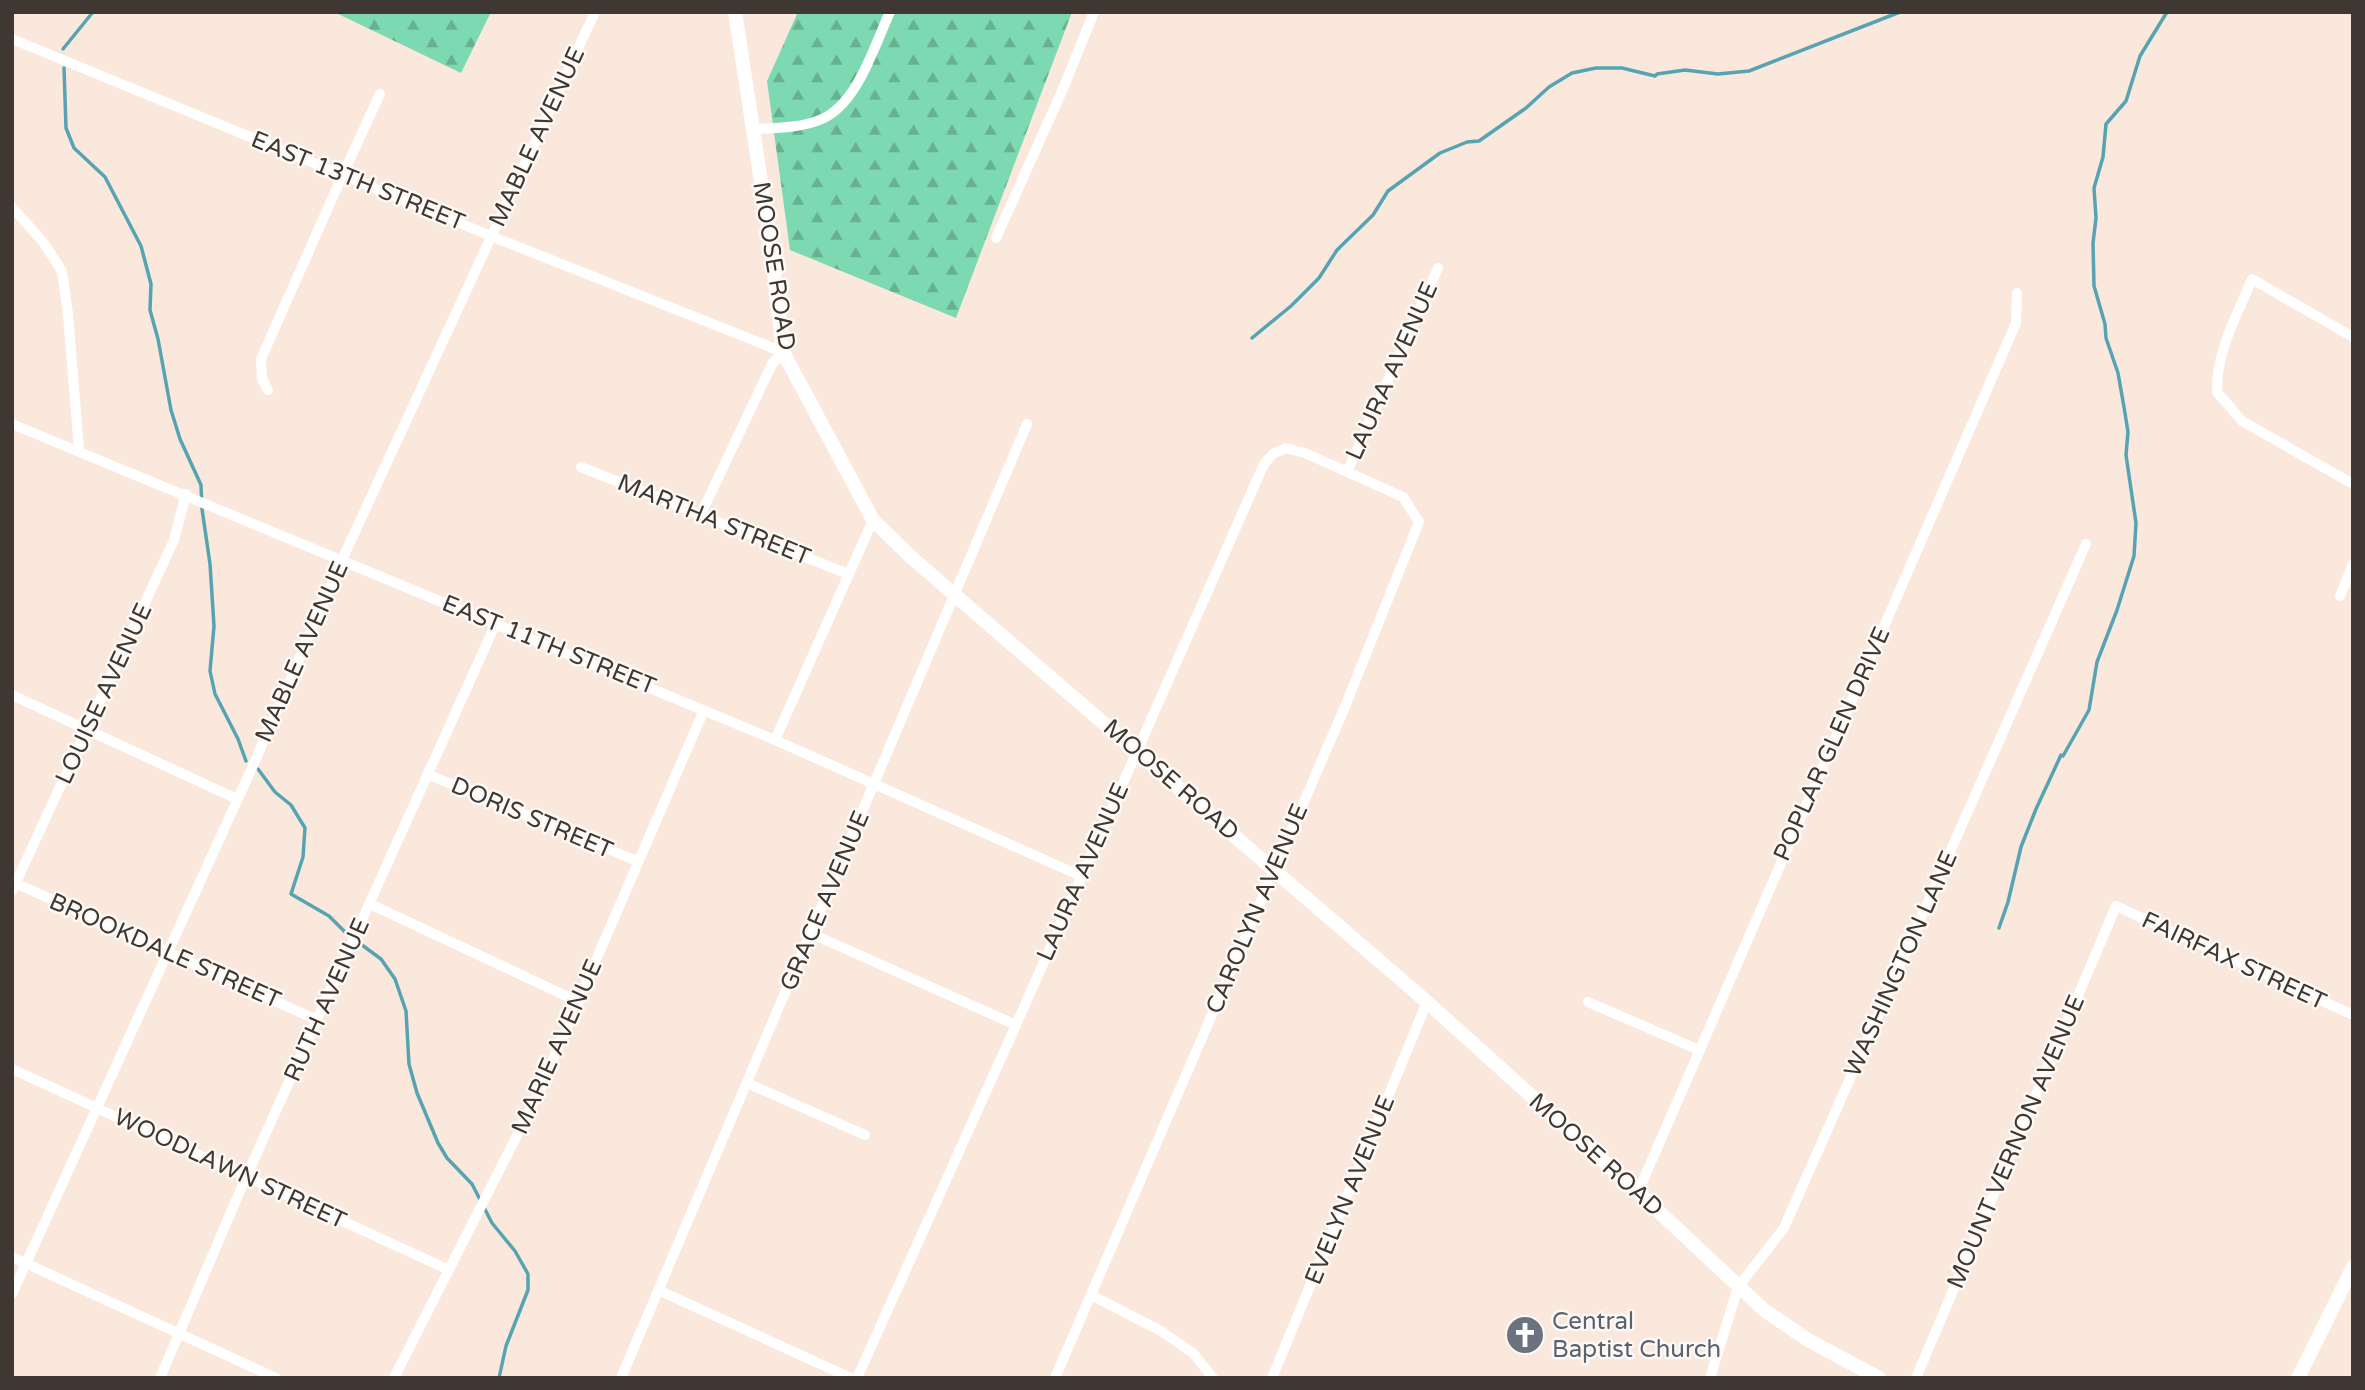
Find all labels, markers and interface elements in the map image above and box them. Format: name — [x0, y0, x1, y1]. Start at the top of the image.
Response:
street label: MABLE AVENUE — [483, 43, 591, 231]
street label: EAST 13TH STREET — [247, 125, 469, 237]
street label: MOOSE ROAD — [746, 179, 802, 353]
street label: LAURA AVENUE — [1340, 277, 1444, 465]
street label: MARTHA STREET — [613, 468, 815, 572]
street label: MABLE AVENUE — [249, 557, 355, 747]
street label: EAST 11TH STREET — [438, 589, 660, 701]
street label: LOUISE AVENUE — [49, 599, 159, 789]
street label: POPLAR GLEN DRIVE — [1767, 623, 1897, 865]
street label: MOOSE ROAD — [1097, 713, 1245, 847]
street label: DORIS STREET — [447, 771, 618, 865]
street label: LAURA AVENUE — [1031, 778, 1135, 966]
street label: CAROLYN AVENUE — [1200, 800, 1314, 1018]
street label: GRACE AVENUE — [774, 807, 876, 995]
street label: WASHINGTON LANE — [1838, 847, 1964, 1081]
street label: BROOKDALE STREET — [45, 887, 286, 1015]
street label: FAIRFAX STREET — [2137, 906, 2331, 1017]
street label: RUTH AVENUE — [278, 914, 376, 1086]
street label: MARIE AVENUE — [505, 955, 609, 1139]
street label: MOUNT VERNON AVENUE — [1941, 991, 2091, 1293]
street label: MOOSE ROAD — [1523, 1087, 1669, 1223]
street label: EVELYN AVENUE — [1299, 1091, 1401, 1289]
street label: WOODLAWN STREET — [109, 1102, 351, 1236]
place label: Central Baptist Church — [1552, 1307, 1721, 1364]
church icon: Central Baptist Church — [1504, 1314, 1546, 1356]

